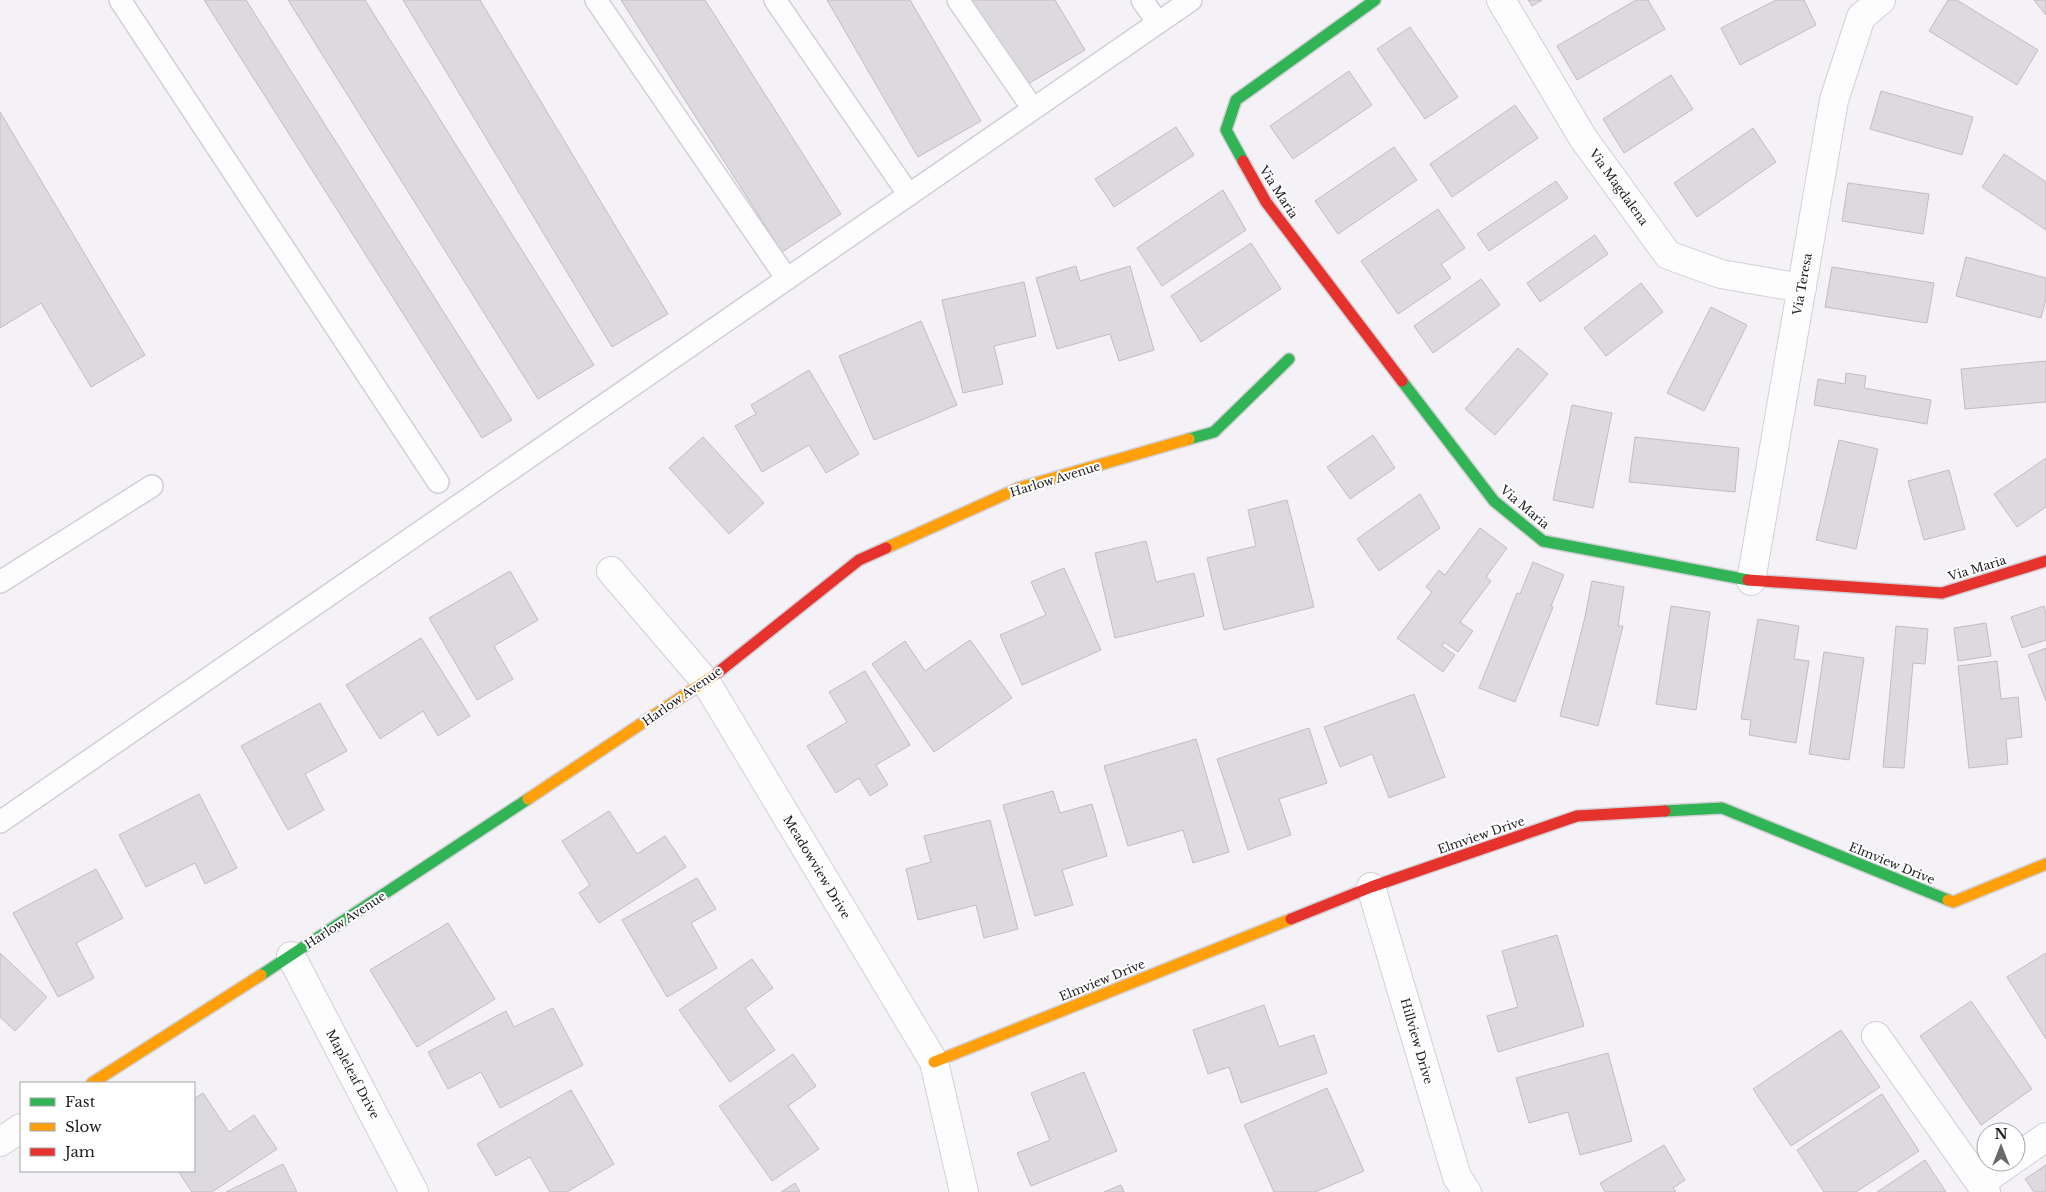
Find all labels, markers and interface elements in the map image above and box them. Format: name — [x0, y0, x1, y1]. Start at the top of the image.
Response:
street label: Via Magdalena — [1586, 145, 1652, 228]
street label: Via Maria — [1256, 162, 1302, 221]
street label: Via Teresa — [1789, 251, 1815, 317]
street label: Harlow Avenue — [1008, 458, 1102, 500]
street label: Via Maria — [1497, 481, 1553, 532]
street label: Via Maria — [1945, 552, 2008, 584]
street label: Harlow Avenue — [639, 663, 725, 729]
street label: Meadowview Drive — [780, 813, 854, 922]
street label: Elmview Drive — [1436, 813, 1527, 857]
street label: Elmview Drive — [1847, 839, 1937, 887]
street label: Harlow Avenue — [302, 888, 388, 952]
street label: Elmview Drive — [1057, 956, 1147, 1004]
street label: Hillview Drive — [1398, 996, 1436, 1086]
street label: Mapleleaf Drive — [323, 1027, 383, 1121]
legend — [20, 1082, 195, 1172]
text: Fast — [65, 1092, 96, 1111]
text: Slow — [65, 1117, 102, 1136]
north arrow — [1976, 1122, 2026, 1172]
text: N — [1994, 1125, 2008, 1143]
text: Jam — [63, 1142, 95, 1161]

